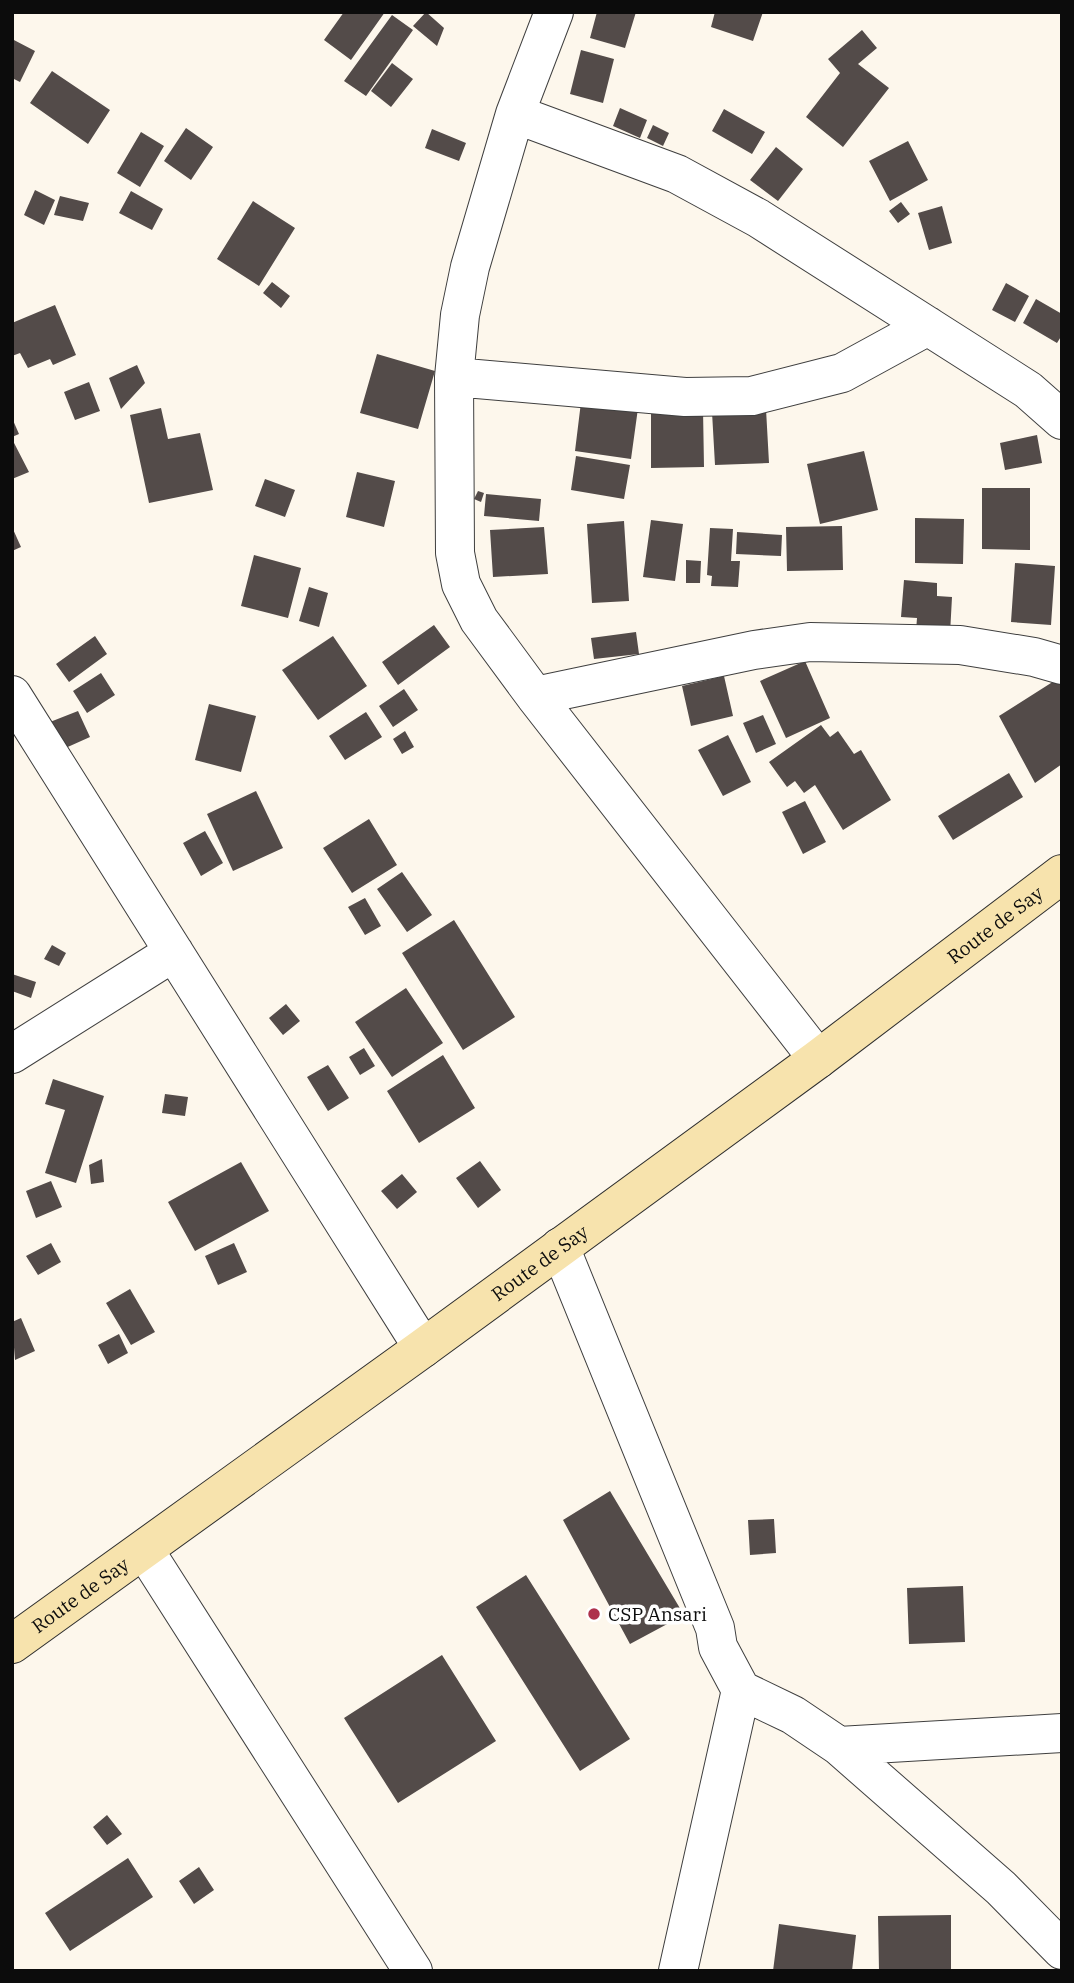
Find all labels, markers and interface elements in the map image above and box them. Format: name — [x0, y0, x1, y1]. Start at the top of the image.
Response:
street label: Route de Say — [942, 880, 1048, 969]
street label: Route de Say — [487, 1219, 593, 1306]
street label: Route de Say — [27, 1551, 134, 1638]
place label: CSP Ansari — [608, 1602, 707, 1626]
marker: CSP Ansari — [586, 1606, 602, 1622]

